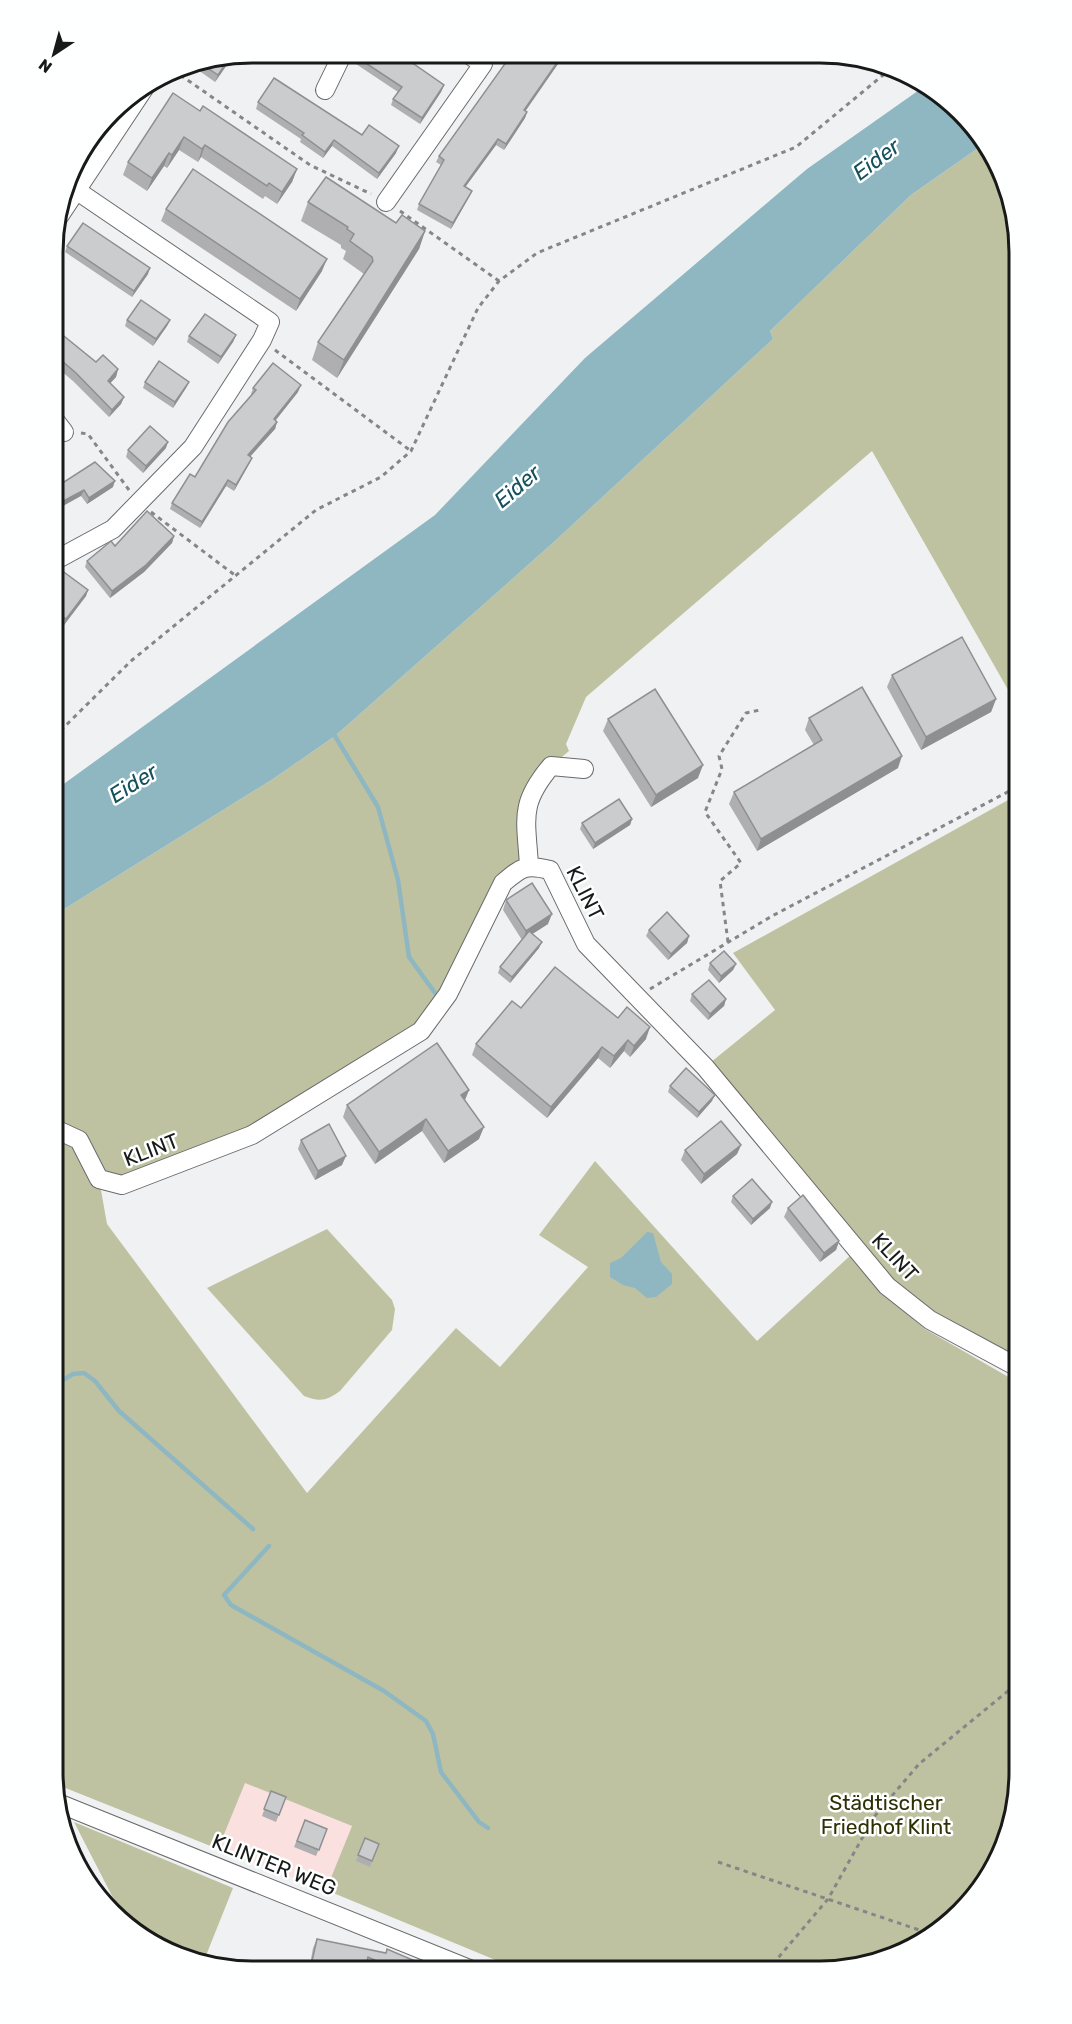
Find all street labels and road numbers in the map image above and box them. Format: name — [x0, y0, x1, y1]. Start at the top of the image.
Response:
street label: KLINT — [561, 862, 610, 924]
street label: KLINT — [120, 1128, 182, 1171]
street label: KLINT — [867, 1227, 924, 1286]
street label: KLINTER WEG — [208, 1828, 340, 1901]

